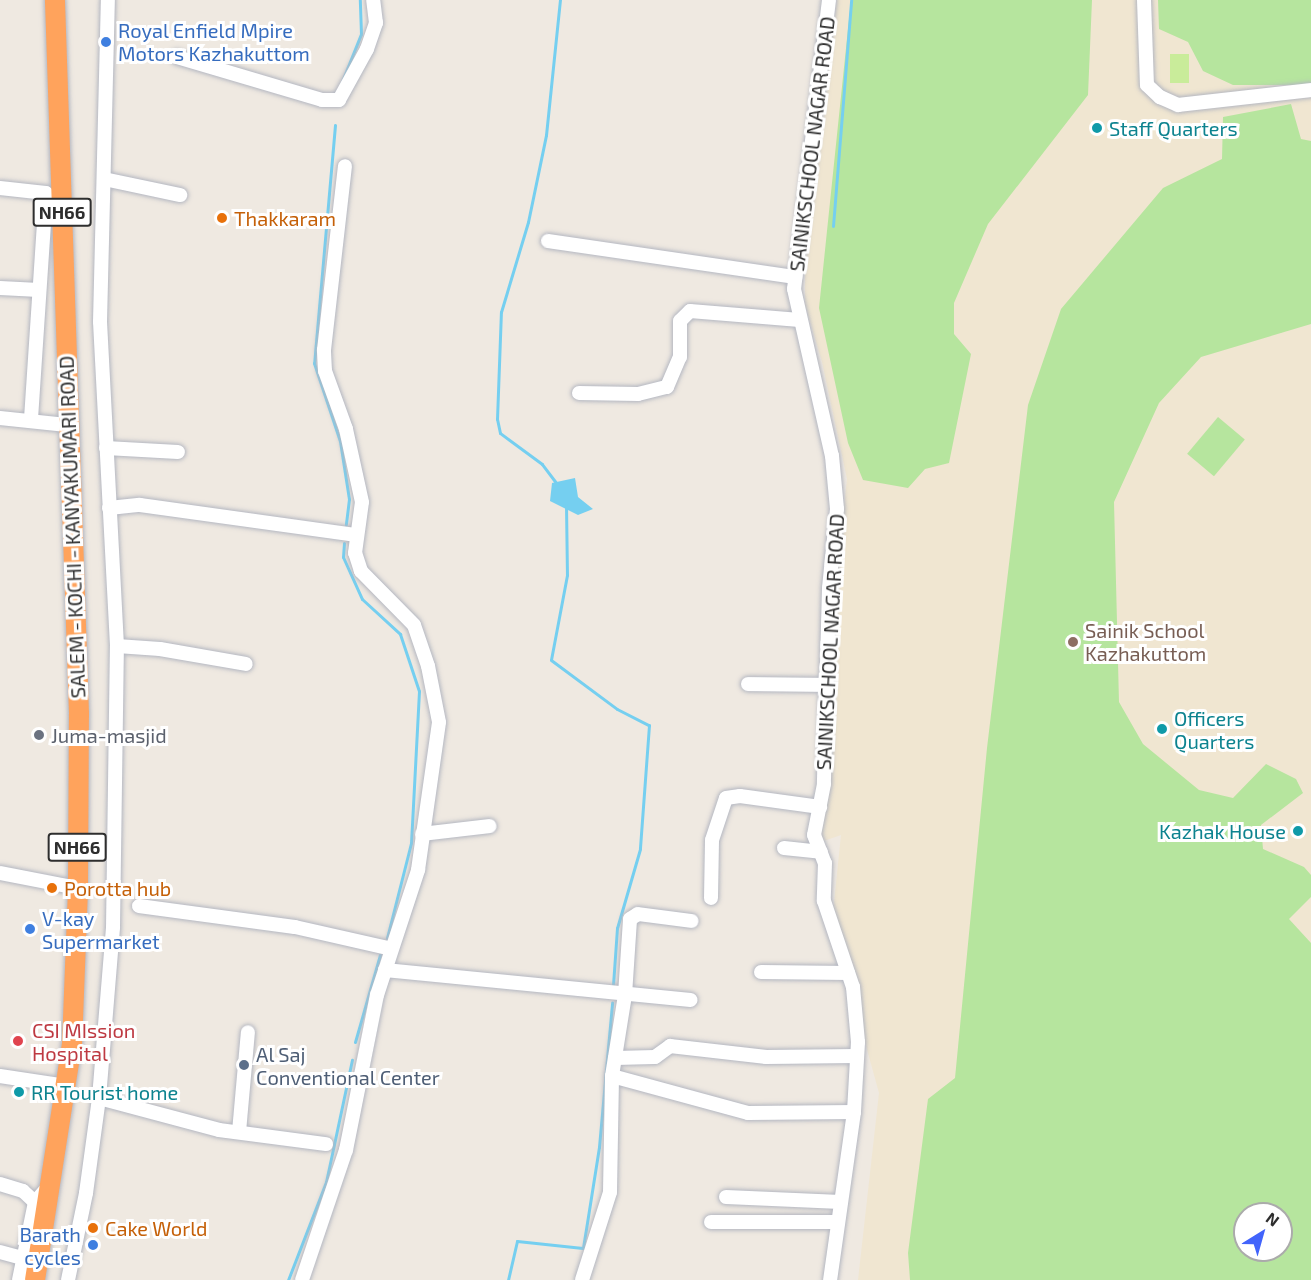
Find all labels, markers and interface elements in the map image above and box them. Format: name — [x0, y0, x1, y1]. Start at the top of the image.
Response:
street label: SAINIKSCHOOL NAGAR ROAD — [784, 15, 840, 273]
place label: Royal Enfield Mpire Motors Kazhakuttom — [118, 19, 310, 66]
marker: Royal Enfield Mpire Motors Kazhakuttom — [99, 35, 113, 49]
place label: Staff Quarters — [1109, 116, 1238, 140]
marker: Staff Quarters — [1090, 121, 1104, 135]
road number: NH66 — [32, 197, 92, 227]
place label: Thakkaram — [234, 206, 336, 230]
marker: Thakkaram — [215, 211, 229, 225]
street label: SALEM - KOCHI - KANYAKUMARI ROAD — [54, 355, 90, 699]
street label: SAINIKSCHOOL NAGAR ROAD — [811, 513, 849, 771]
place label: Sainik School Kazhakuttom — [1085, 618, 1206, 665]
marker: Sainik School Kazhakuttom — [1066, 635, 1080, 649]
place label: Officers Quarters — [1174, 706, 1254, 753]
marker: Officers Quarters — [1155, 722, 1169, 736]
place label: Juma-masjid — [51, 723, 167, 747]
marker: Juma-masjid — [32, 728, 46, 742]
place label: Kazhak House — [1159, 819, 1286, 843]
marker: Kazhak House — [1291, 824, 1305, 838]
road number: NH66 — [47, 832, 107, 862]
place label: Porotta hub — [64, 876, 171, 900]
marker: Porotta hub — [45, 881, 59, 895]
place label: V-kay Supermarket — [42, 906, 160, 953]
marker: V-kay Supermarket — [23, 922, 37, 936]
place label: CSI MIssion Hospital — [32, 1018, 135, 1065]
marker: CSI MIssion Hospital — [9, 1032, 27, 1050]
place label: Al Saj Conventional Center — [256, 1042, 440, 1089]
marker: Al Saj Conventional Center — [237, 1058, 251, 1072]
place label: RR Tourist home — [31, 1080, 179, 1104]
marker: RR Tourist home — [12, 1085, 26, 1099]
north arrow — [1233, 1202, 1293, 1262]
text: N — [1263, 1208, 1283, 1230]
place label: Cake World — [105, 1216, 208, 1240]
marker: Cake World — [86, 1221, 100, 1235]
place label: Barath cycles — [19, 1222, 81, 1269]
marker: Barath cycles — [86, 1238, 100, 1252]

